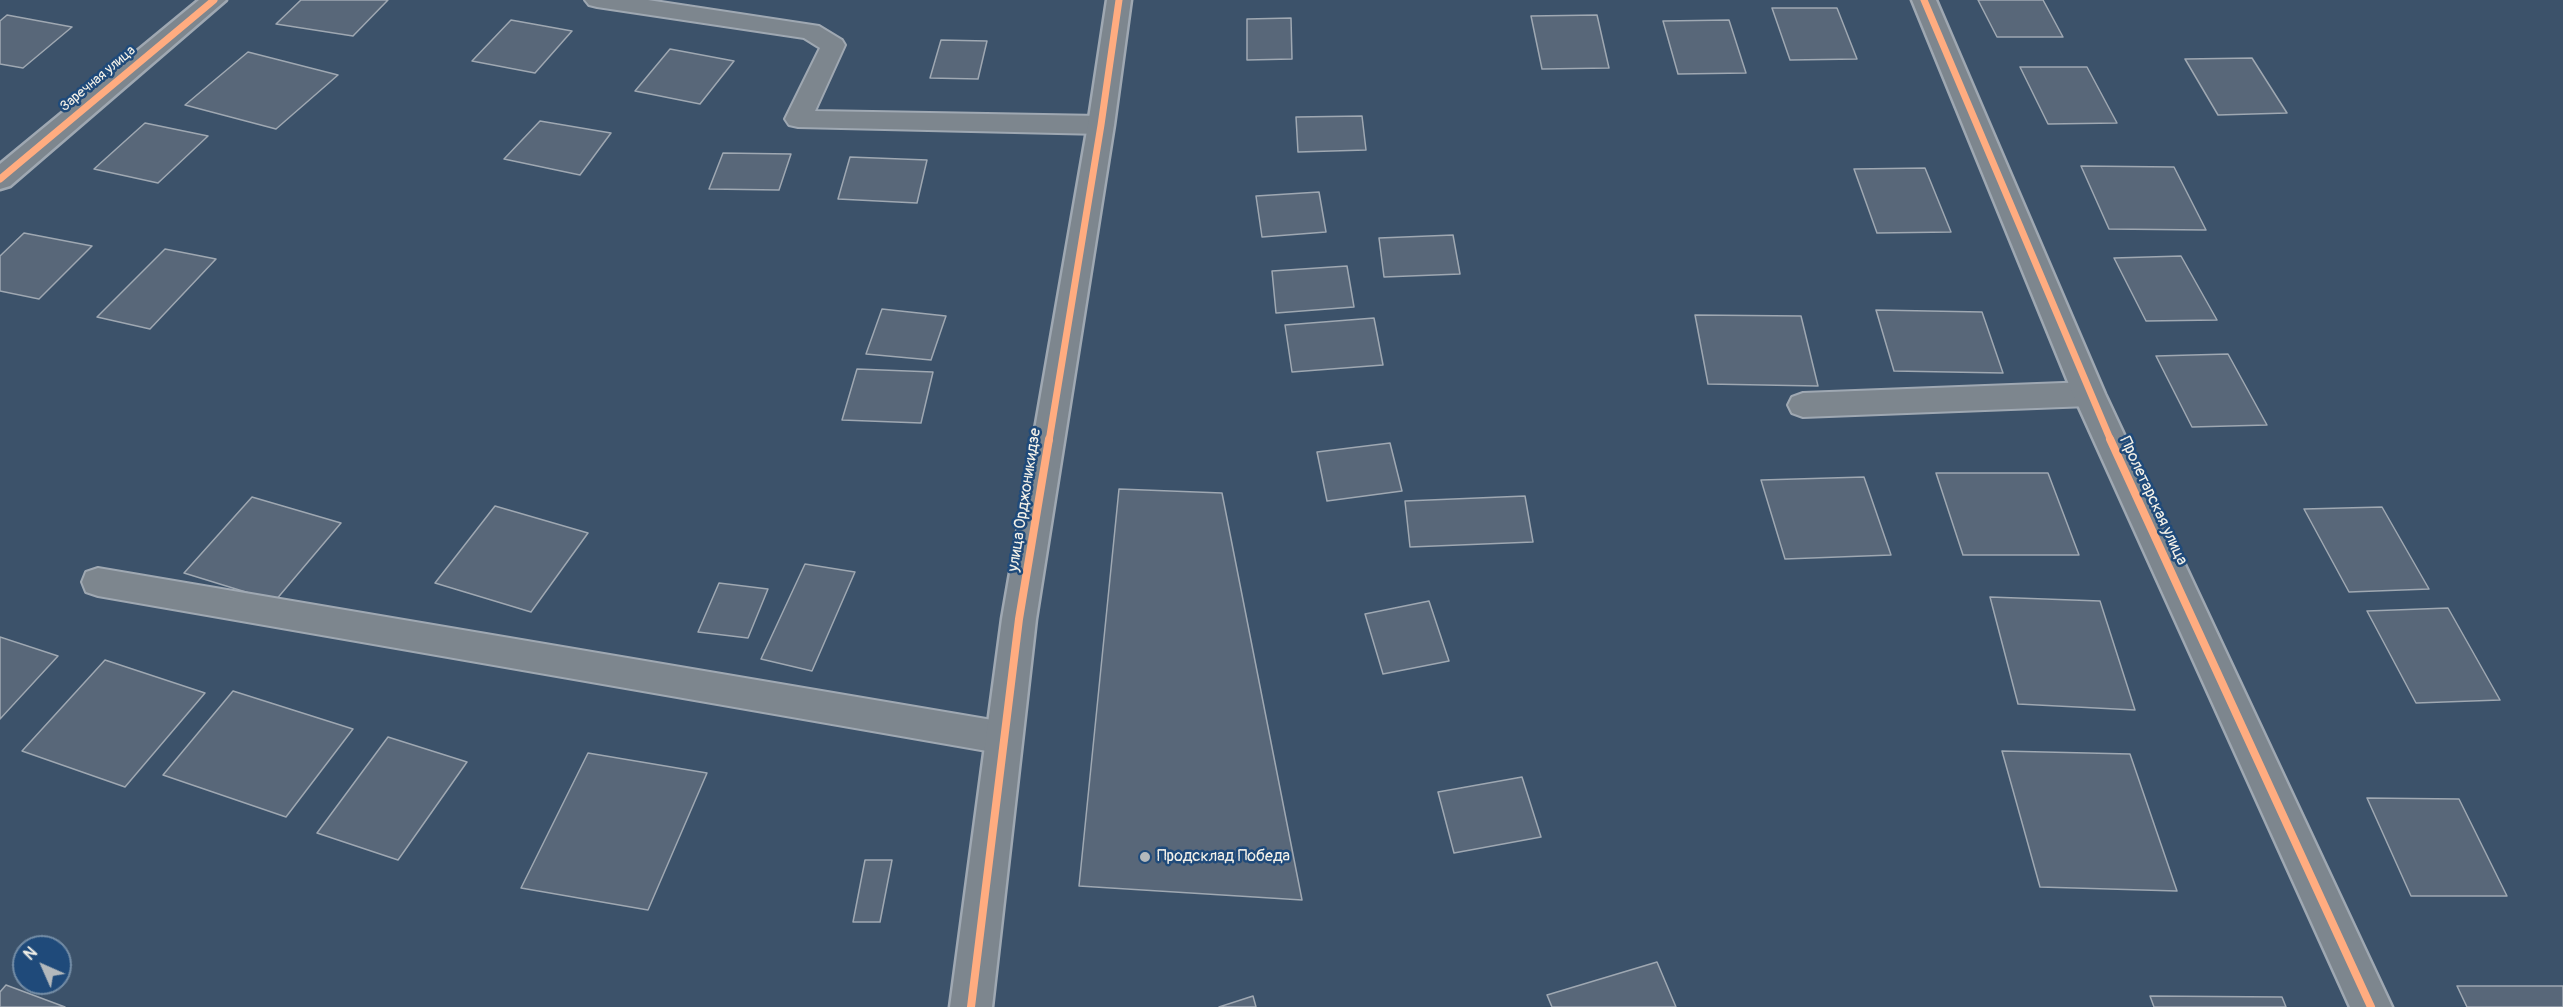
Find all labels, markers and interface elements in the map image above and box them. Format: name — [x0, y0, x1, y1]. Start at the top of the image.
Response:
street label: Заречная улица — [57, 43, 139, 115]
street label: улица Орджоникидзе — [1004, 427, 1046, 573]
street label: Пролетарская улица — [2115, 434, 2191, 568]
place label: Продсклад Победа — [1157, 847, 1290, 867]
marker: Продсклад Победа — [1138, 850, 1152, 864]
north arrow — [12, 935, 72, 995]
text: N — [20, 943, 42, 965]

